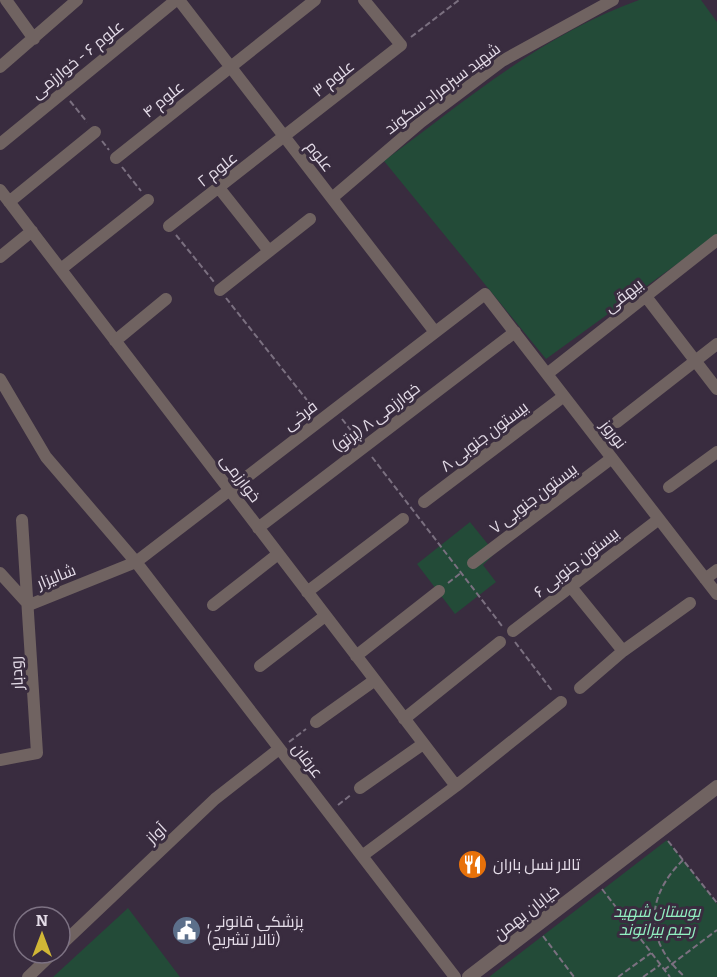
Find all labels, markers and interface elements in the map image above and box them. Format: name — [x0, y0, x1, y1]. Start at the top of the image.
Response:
street label: علوم ۶ - خوارزمی — [27, 16, 129, 104]
street label: شهید سبزمراد سگوند — [381, 39, 504, 139]
street label: علوم ۳ — [309, 56, 359, 102]
street label: علوم ۴ — [139, 77, 189, 123]
street label: علوم — [300, 137, 337, 177]
street label: علوم ۲ — [194, 148, 242, 192]
street label: بیهقی — [600, 274, 647, 317]
street label: خوارزمی ۸ (پرتو) — [329, 378, 425, 458]
street label: فرخی — [280, 397, 322, 435]
street label: بیستون جنوبی ۸ — [437, 397, 533, 476]
street label: نوروز — [596, 416, 631, 452]
street label: خوارزمی — [216, 451, 265, 507]
street label: بیستون جنوبی ۷ — [486, 459, 582, 538]
street label: بیستون جنوبی ۶ — [530, 523, 623, 602]
street label: شالیزار — [33, 560, 78, 593]
street label: رودبار — [6, 656, 27, 691]
street label: عرفان — [287, 739, 327, 782]
street label: آواز — [141, 819, 171, 848]
restaurant icon: تالار نسل باران — [456, 848, 488, 880]
place label: تالار نسل باران — [493, 855, 581, 875]
street label: خیابان بهمن — [490, 881, 563, 945]
park label: بوستان شهید رحیم بیرانوند — [614, 902, 701, 941]
north arrow — [12, 905, 72, 965]
text: N — [36, 911, 48, 930]
place label: پزشکی قانونی (تالار تشریح) — [207, 912, 304, 951]
public building icon: پزشکی قانونی (تالار تشریح) — [170, 914, 202, 946]

